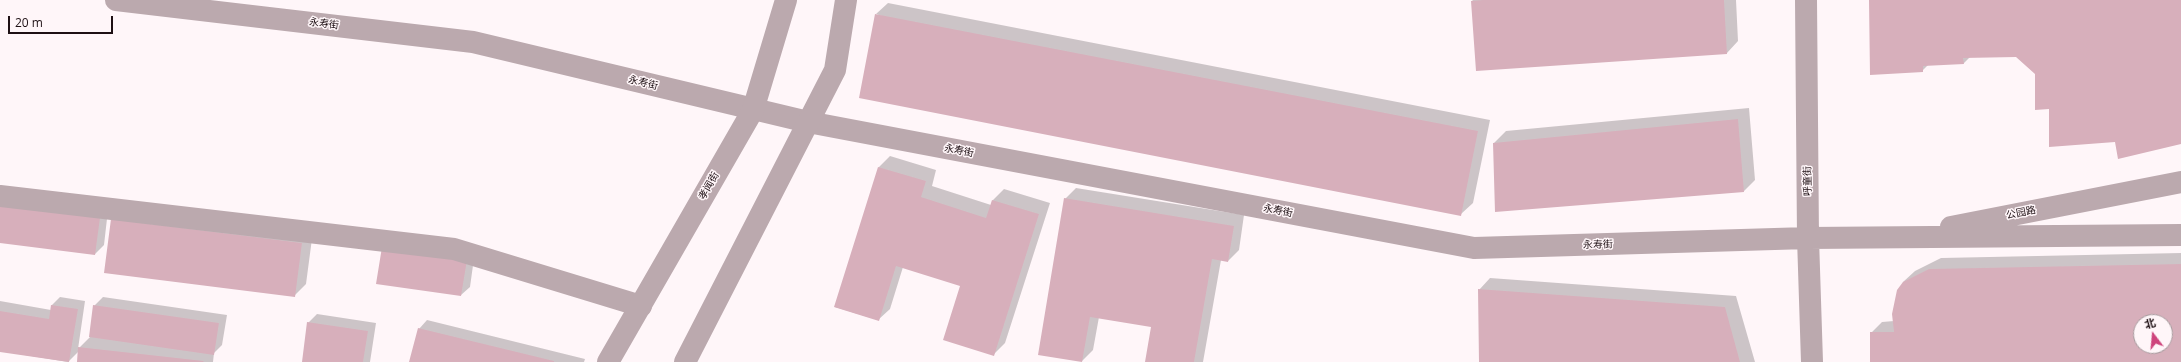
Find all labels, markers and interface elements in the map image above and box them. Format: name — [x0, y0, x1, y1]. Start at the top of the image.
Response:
scale bar — [10, 8, 115, 34]
text: 20 m — [15, 14, 43, 31]
street label: 永寿街 — [308, 16, 340, 32]
street label: 永寿街 — [627, 74, 659, 92]
street label: 永寿街 — [943, 142, 975, 160]
street label: 呼童街 — [1802, 166, 1814, 196]
street label: 孝闻街 — [696, 170, 722, 202]
street label: 永寿街 — [1262, 202, 1294, 220]
street label: 公园路 — [2005, 204, 2037, 222]
street label: 永寿街 — [1583, 238, 1613, 252]
north arrow — [2133, 314, 2173, 354]
text: 北 — [2142, 314, 2157, 332]

